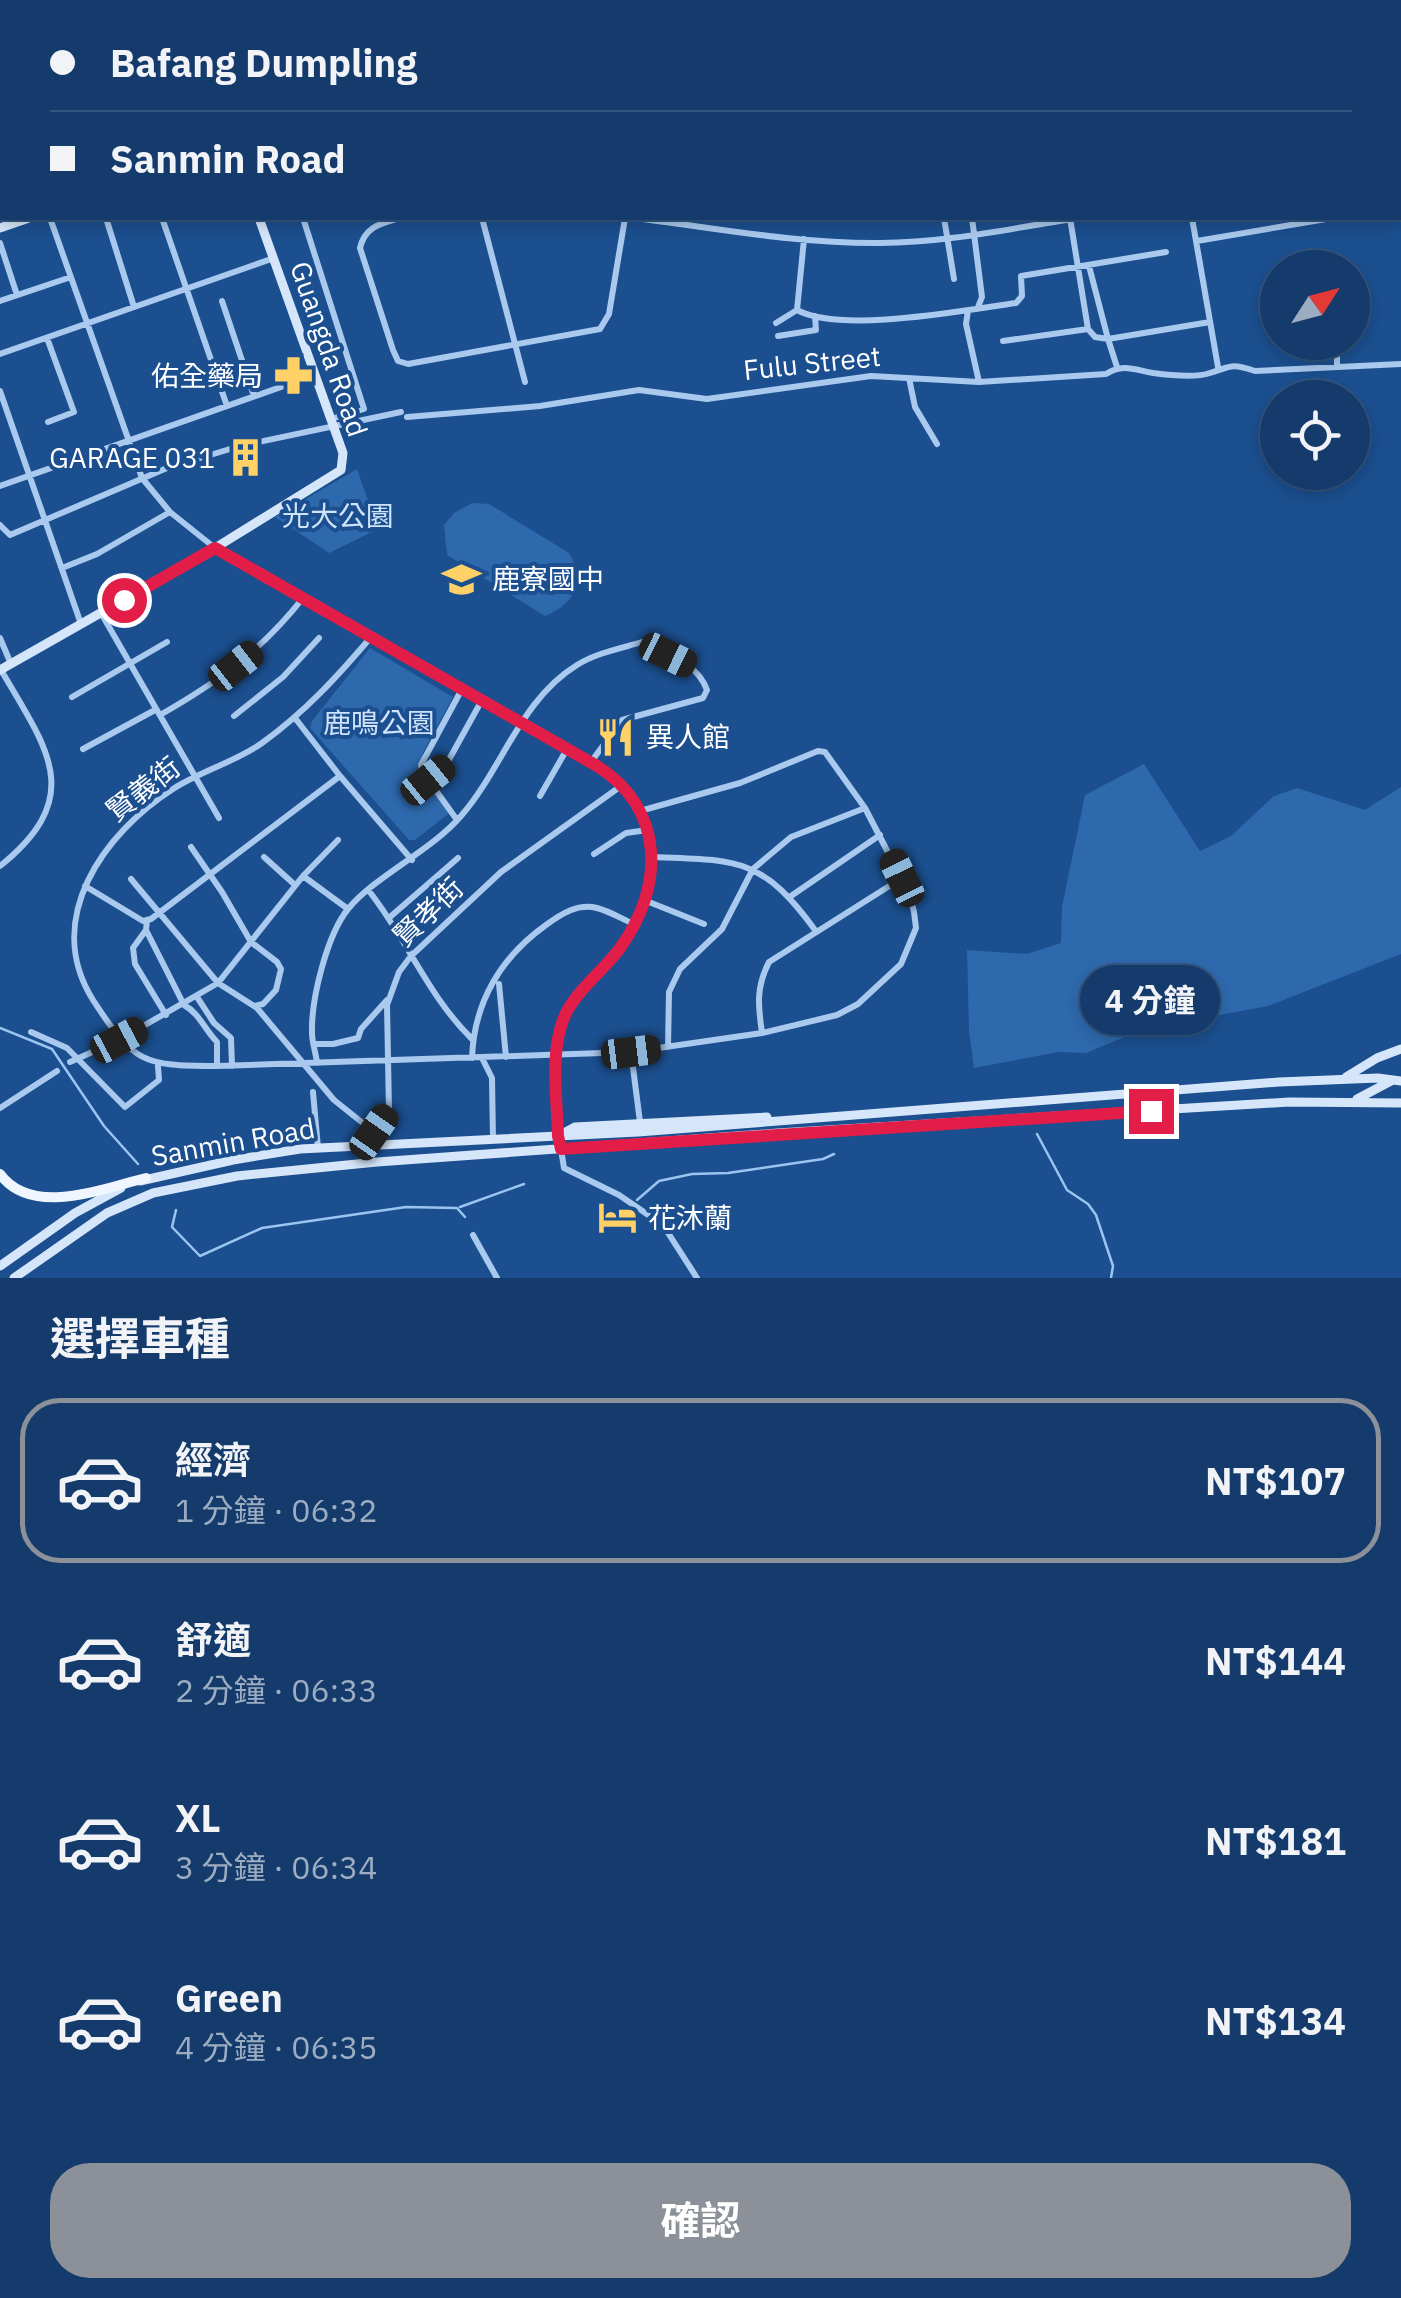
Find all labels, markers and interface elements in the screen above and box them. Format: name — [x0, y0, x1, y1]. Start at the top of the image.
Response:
text: Bafang Dumpling — [110, 38, 417, 87]
text: Sanmin Road — [110, 134, 346, 183]
north arrow — [1260, 250, 1370, 360]
map controls — [1260, 250, 1370, 490]
street label: Guangda Road — [282, 256, 377, 441]
street label: Fulu Street — [741, 337, 882, 388]
pharmacy icon: 佑全藥局 — [272, 355, 314, 397]
place label: 佑全藥局 — [151, 357, 263, 394]
button: locate — [1260, 380, 1370, 490]
building icon: GARAGE 031 — [224, 437, 266, 479]
place label: GARAGE 031 — [49, 439, 215, 476]
park label: 光大公園 — [282, 497, 394, 534]
school or university icon: 鹿寮國中 — [441, 558, 483, 600]
place label: 鹿寮國中 — [492, 560, 604, 597]
route start — [102, 578, 147, 623]
car — [634, 628, 702, 682]
car — [203, 636, 269, 696]
park label: 鹿鳴公園 — [323, 704, 435, 741]
restaurant icon: 異人館 — [595, 716, 637, 758]
place label: 異人館 — [646, 718, 730, 755]
street label: 賢義街 — [98, 748, 187, 829]
car — [395, 749, 461, 811]
car — [875, 844, 929, 912]
street label: 賢孝街 — [385, 869, 471, 954]
callout: 4 分鐘 — [1081, 966, 1221, 1036]
text: 4 分鐘 — [1105, 979, 1195, 1021]
car — [85, 1013, 153, 1067]
car — [599, 1033, 663, 1071]
route end — [1129, 1089, 1174, 1134]
car — [345, 1099, 403, 1165]
street label: Sanmin Road — [148, 1109, 318, 1174]
hotel icon: 花沐蘭 — [597, 1197, 639, 1239]
place label: 花沐蘭 — [648, 1199, 732, 1236]
text: 選擇車種 — [50, 1309, 230, 1367]
text: 經濟 — [175, 1435, 251, 1484]
icon: car — [55, 1436, 145, 1526]
text: NT$107 — [1205, 1456, 1346, 1505]
text: 1 分鐘 · 06:32 — [175, 1489, 377, 1531]
text: 舒適 — [175, 1615, 251, 1664]
icon: car — [55, 1616, 145, 1706]
text: NT$144 — [1205, 1636, 1346, 1685]
text: 2 分鐘 · 06:33 — [175, 1669, 377, 1711]
text: XL — [175, 1793, 221, 1842]
icon: car — [55, 1796, 145, 1886]
text: NT$181 — [1205, 1816, 1346, 1865]
text: 3 分鐘 · 06:34 — [175, 1846, 377, 1888]
text: Green — [175, 1973, 283, 2022]
icon: car — [55, 1976, 145, 2066]
text: NT$134 — [1205, 1996, 1346, 2045]
text: 4 分鐘 · 06:35 — [175, 2026, 377, 2068]
button: 確認 — [50, 2163, 1351, 2278]

